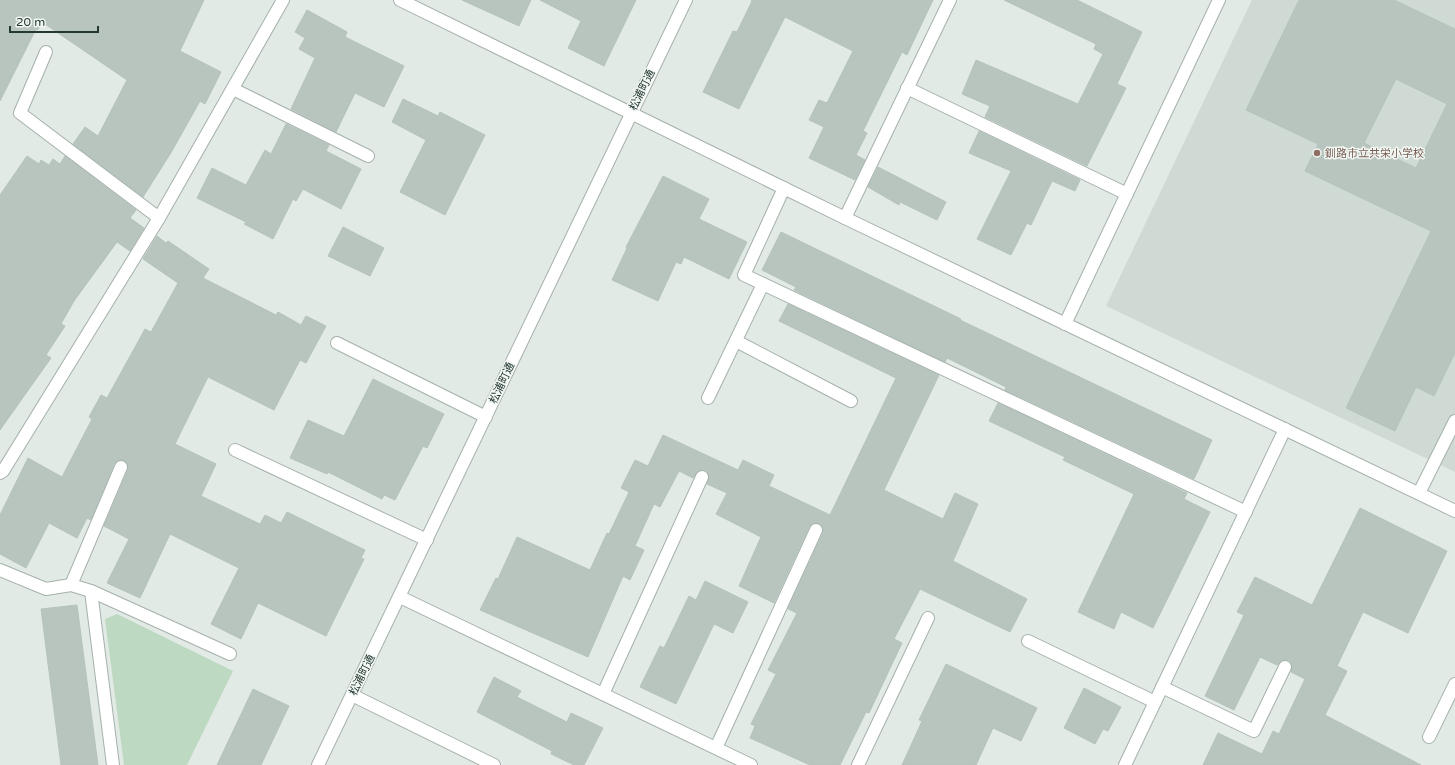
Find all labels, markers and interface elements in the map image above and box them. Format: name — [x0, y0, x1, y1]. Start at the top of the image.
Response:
scale bar — [10, 8, 98, 34]
text: 20 m — [16, 15, 45, 29]
street label: 松浦町通 — [627, 67, 657, 113]
place label: 釧路市立共栄小学校 — [1325, 147, 1424, 160]
marker: 釧路市立共栄小学校 — [1312, 148, 1322, 158]
street label: 松浦町通 — [487, 360, 517, 406]
street label: 松浦町通 — [347, 652, 377, 698]

